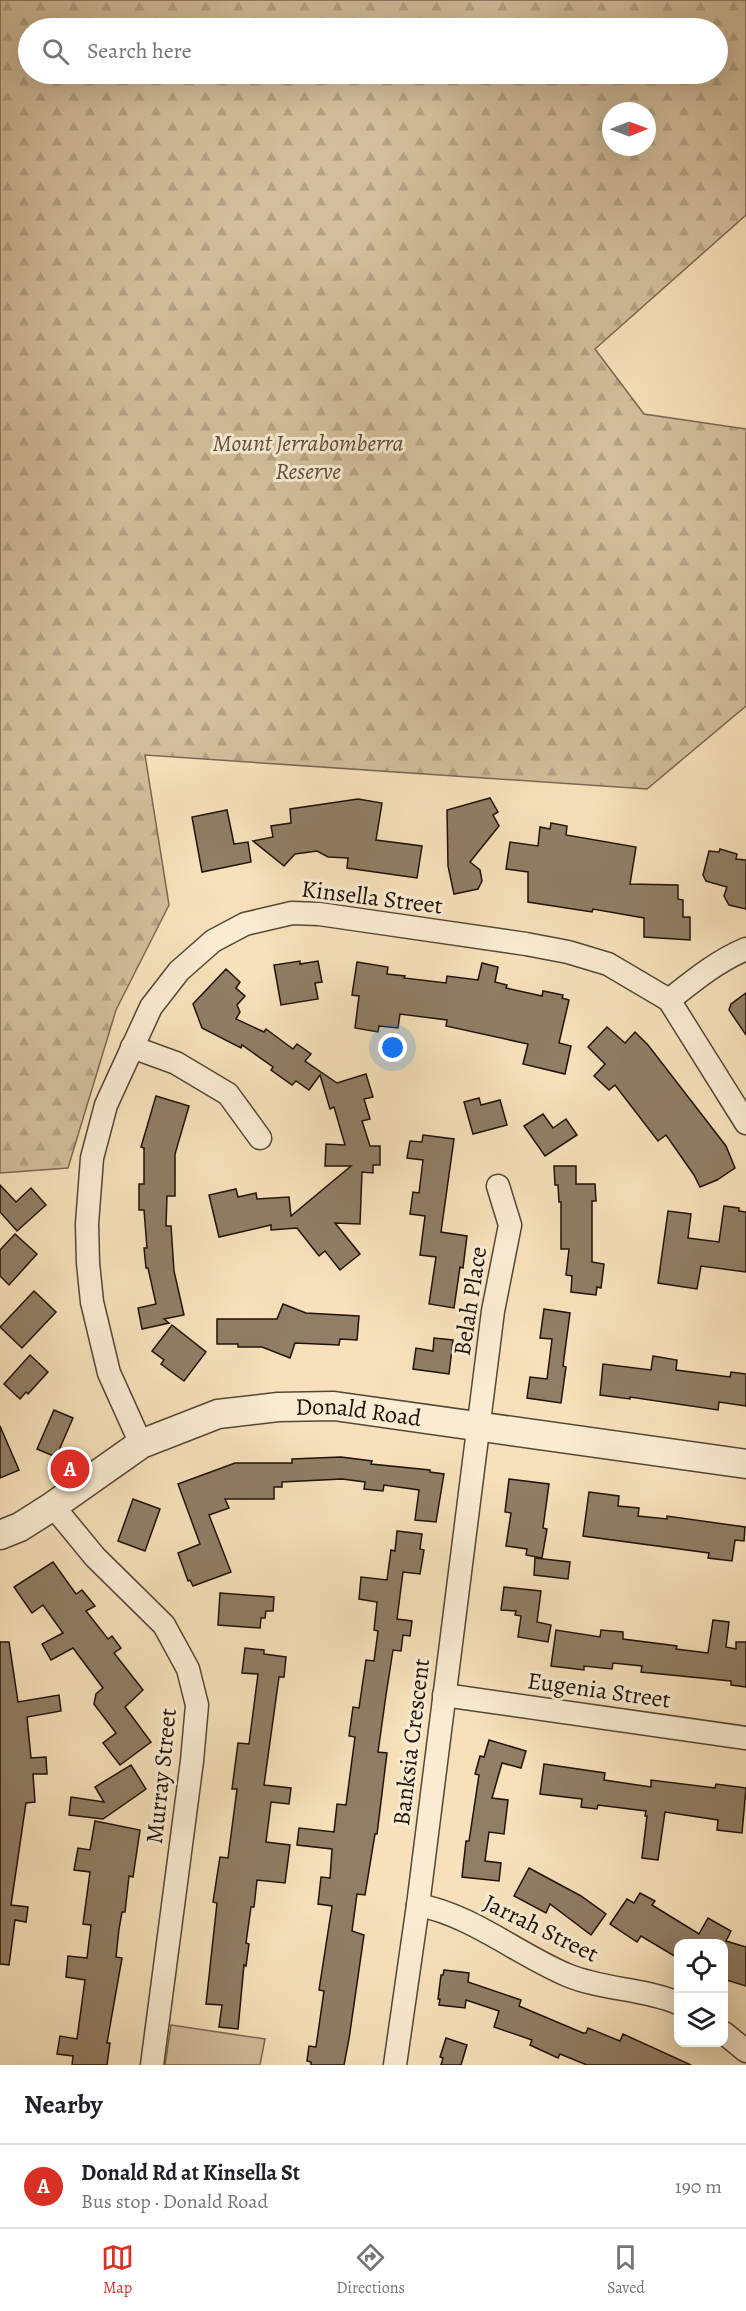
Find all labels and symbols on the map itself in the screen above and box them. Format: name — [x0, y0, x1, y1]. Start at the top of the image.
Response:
north arrow — [602, 102, 656, 156]
park label: Mount Jerrabomberra Reserve — [212, 427, 404, 487]
street label: Kinsella Street — [300, 872, 445, 922]
your location — [378, 1033, 407, 1062]
street label: Belah Place — [446, 1244, 494, 1358]
street label: Donald Road — [295, 1390, 423, 1434]
pin: A — [50, 1446, 90, 1492]
street label: Banksia Crescent — [385, 1656, 437, 1828]
street label: Eugenia Street — [525, 1664, 673, 1716]
street label: Murray Street — [138, 1707, 184, 1845]
street label: Jarrah Street — [478, 1886, 604, 1970]

